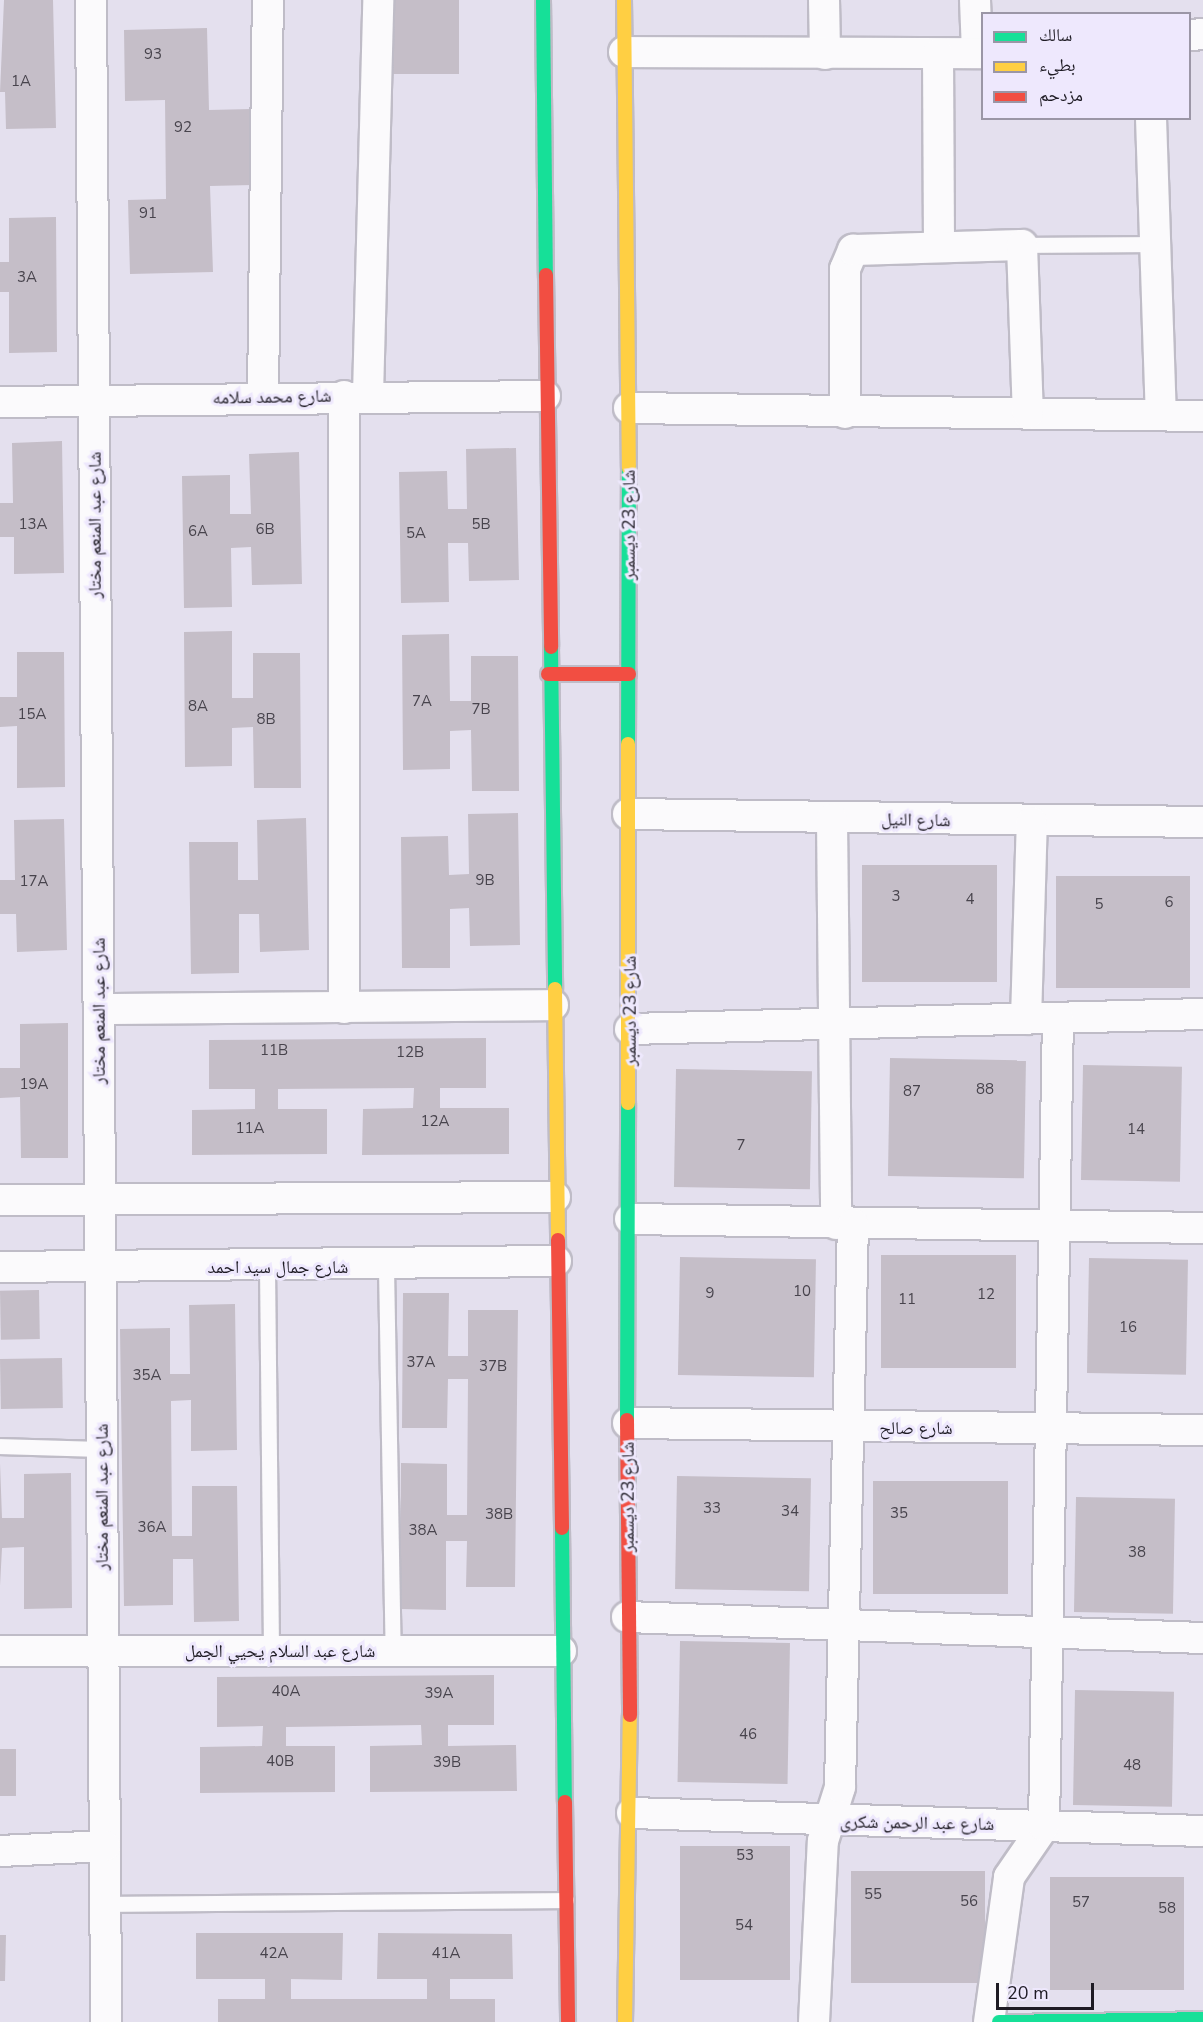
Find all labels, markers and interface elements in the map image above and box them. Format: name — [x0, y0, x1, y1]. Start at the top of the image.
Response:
legend — [981, 12, 1191, 120]
text: سالك — [1039, 23, 1072, 47]
house number: 93 — [144, 46, 162, 64]
text: بطيء — [1039, 53, 1076, 77]
house number: 1A — [11, 73, 31, 91]
text: مزدحم — [1039, 83, 1083, 107]
house number: 92 — [174, 119, 192, 137]
house number: 91 — [139, 205, 157, 223]
house number: 3A — [17, 269, 37, 287]
street label: شارع محمد سلامه — [212, 385, 332, 409]
street label: شارع عبد المنعم مختار — [84, 452, 106, 598]
street label: شارع 23 ديسمبر — [618, 470, 640, 580]
house number: 13A — [19, 516, 47, 534]
house number: 5B — [471, 516, 491, 534]
house number: 6B — [255, 521, 275, 539]
house number: 6A — [188, 523, 208, 541]
house number: 5A — [406, 525, 426, 543]
house number: 7A — [412, 693, 432, 711]
house number: 8A — [188, 698, 208, 716]
house number: 7B — [471, 701, 491, 719]
house number: 15A — [18, 706, 46, 724]
house number: 8B — [256, 711, 276, 729]
street label: شارع النيل — [881, 809, 951, 831]
house number: 9B — [475, 872, 495, 890]
house number: 17A — [20, 873, 48, 891]
house number: 3 — [892, 888, 900, 906]
house number: 4 — [966, 891, 974, 909]
house number: 6 — [1165, 894, 1173, 912]
house number: 5 — [1095, 896, 1103, 914]
street label: شارع عبد المنعم مختار — [88, 938, 110, 1084]
street label: شارع 23 ديسمبر — [619, 956, 641, 1066]
house number: 11B — [260, 1042, 288, 1060]
house number: 12B — [396, 1044, 424, 1062]
house number: 19A — [20, 1076, 48, 1094]
house number: 88 — [976, 1081, 994, 1099]
house number: 87 — [903, 1083, 921, 1101]
house number: 12A — [421, 1113, 449, 1131]
house number: 11A — [236, 1120, 264, 1138]
house number: 14 — [1127, 1121, 1145, 1139]
house number: 7 — [737, 1137, 745, 1155]
street label: شارع جمال سيد احمد — [208, 1256, 348, 1278]
house number: 10 — [793, 1283, 811, 1301]
house number: 9 — [706, 1285, 714, 1303]
house number: 12 — [977, 1286, 995, 1304]
house number: 11 — [898, 1291, 916, 1309]
house number: 16 — [1119, 1319, 1137, 1337]
house number: 37A — [407, 1354, 435, 1372]
house number: 37B — [479, 1358, 507, 1376]
house number: 35A — [133, 1367, 161, 1385]
street label: شارع صالح — [879, 1417, 953, 1439]
street label: شارع عبد المنعم مختار — [91, 1424, 113, 1570]
street label: شارع 23 ديسمبر — [617, 1442, 639, 1552]
house number: 33 — [703, 1500, 721, 1518]
house number: 34 — [781, 1503, 799, 1521]
house number: 35 — [890, 1505, 908, 1523]
house number: 38B — [485, 1506, 513, 1524]
house number: 36A — [138, 1519, 166, 1537]
house number: 38A — [409, 1522, 437, 1540]
house number: 38 — [1128, 1544, 1146, 1562]
street label: شارع عبد السلام يحيي الجمل — [185, 1640, 375, 1662]
house number: 40A — [272, 1683, 300, 1701]
house number: 39A — [425, 1685, 453, 1703]
house number: 46 — [739, 1726, 757, 1744]
house number: 40B — [266, 1753, 294, 1771]
house number: 39B — [433, 1754, 461, 1772]
house number: 48 — [1123, 1757, 1141, 1775]
street label: شارع عبد الرحمن شكرى — [840, 1811, 994, 1835]
house number: 53 — [736, 1847, 754, 1865]
house number: 55 — [864, 1886, 882, 1904]
house number: 56 — [960, 1893, 978, 1911]
house number: 57 — [1072, 1894, 1090, 1912]
house number: 58 — [1158, 1900, 1176, 1918]
house number: 54 — [735, 1917, 753, 1935]
house number: 42A — [260, 1945, 288, 1963]
house number: 41A — [432, 1945, 460, 1963]
scale bar — [999, 1971, 1096, 2009]
text: 20 m — [1007, 1981, 1049, 2005]

